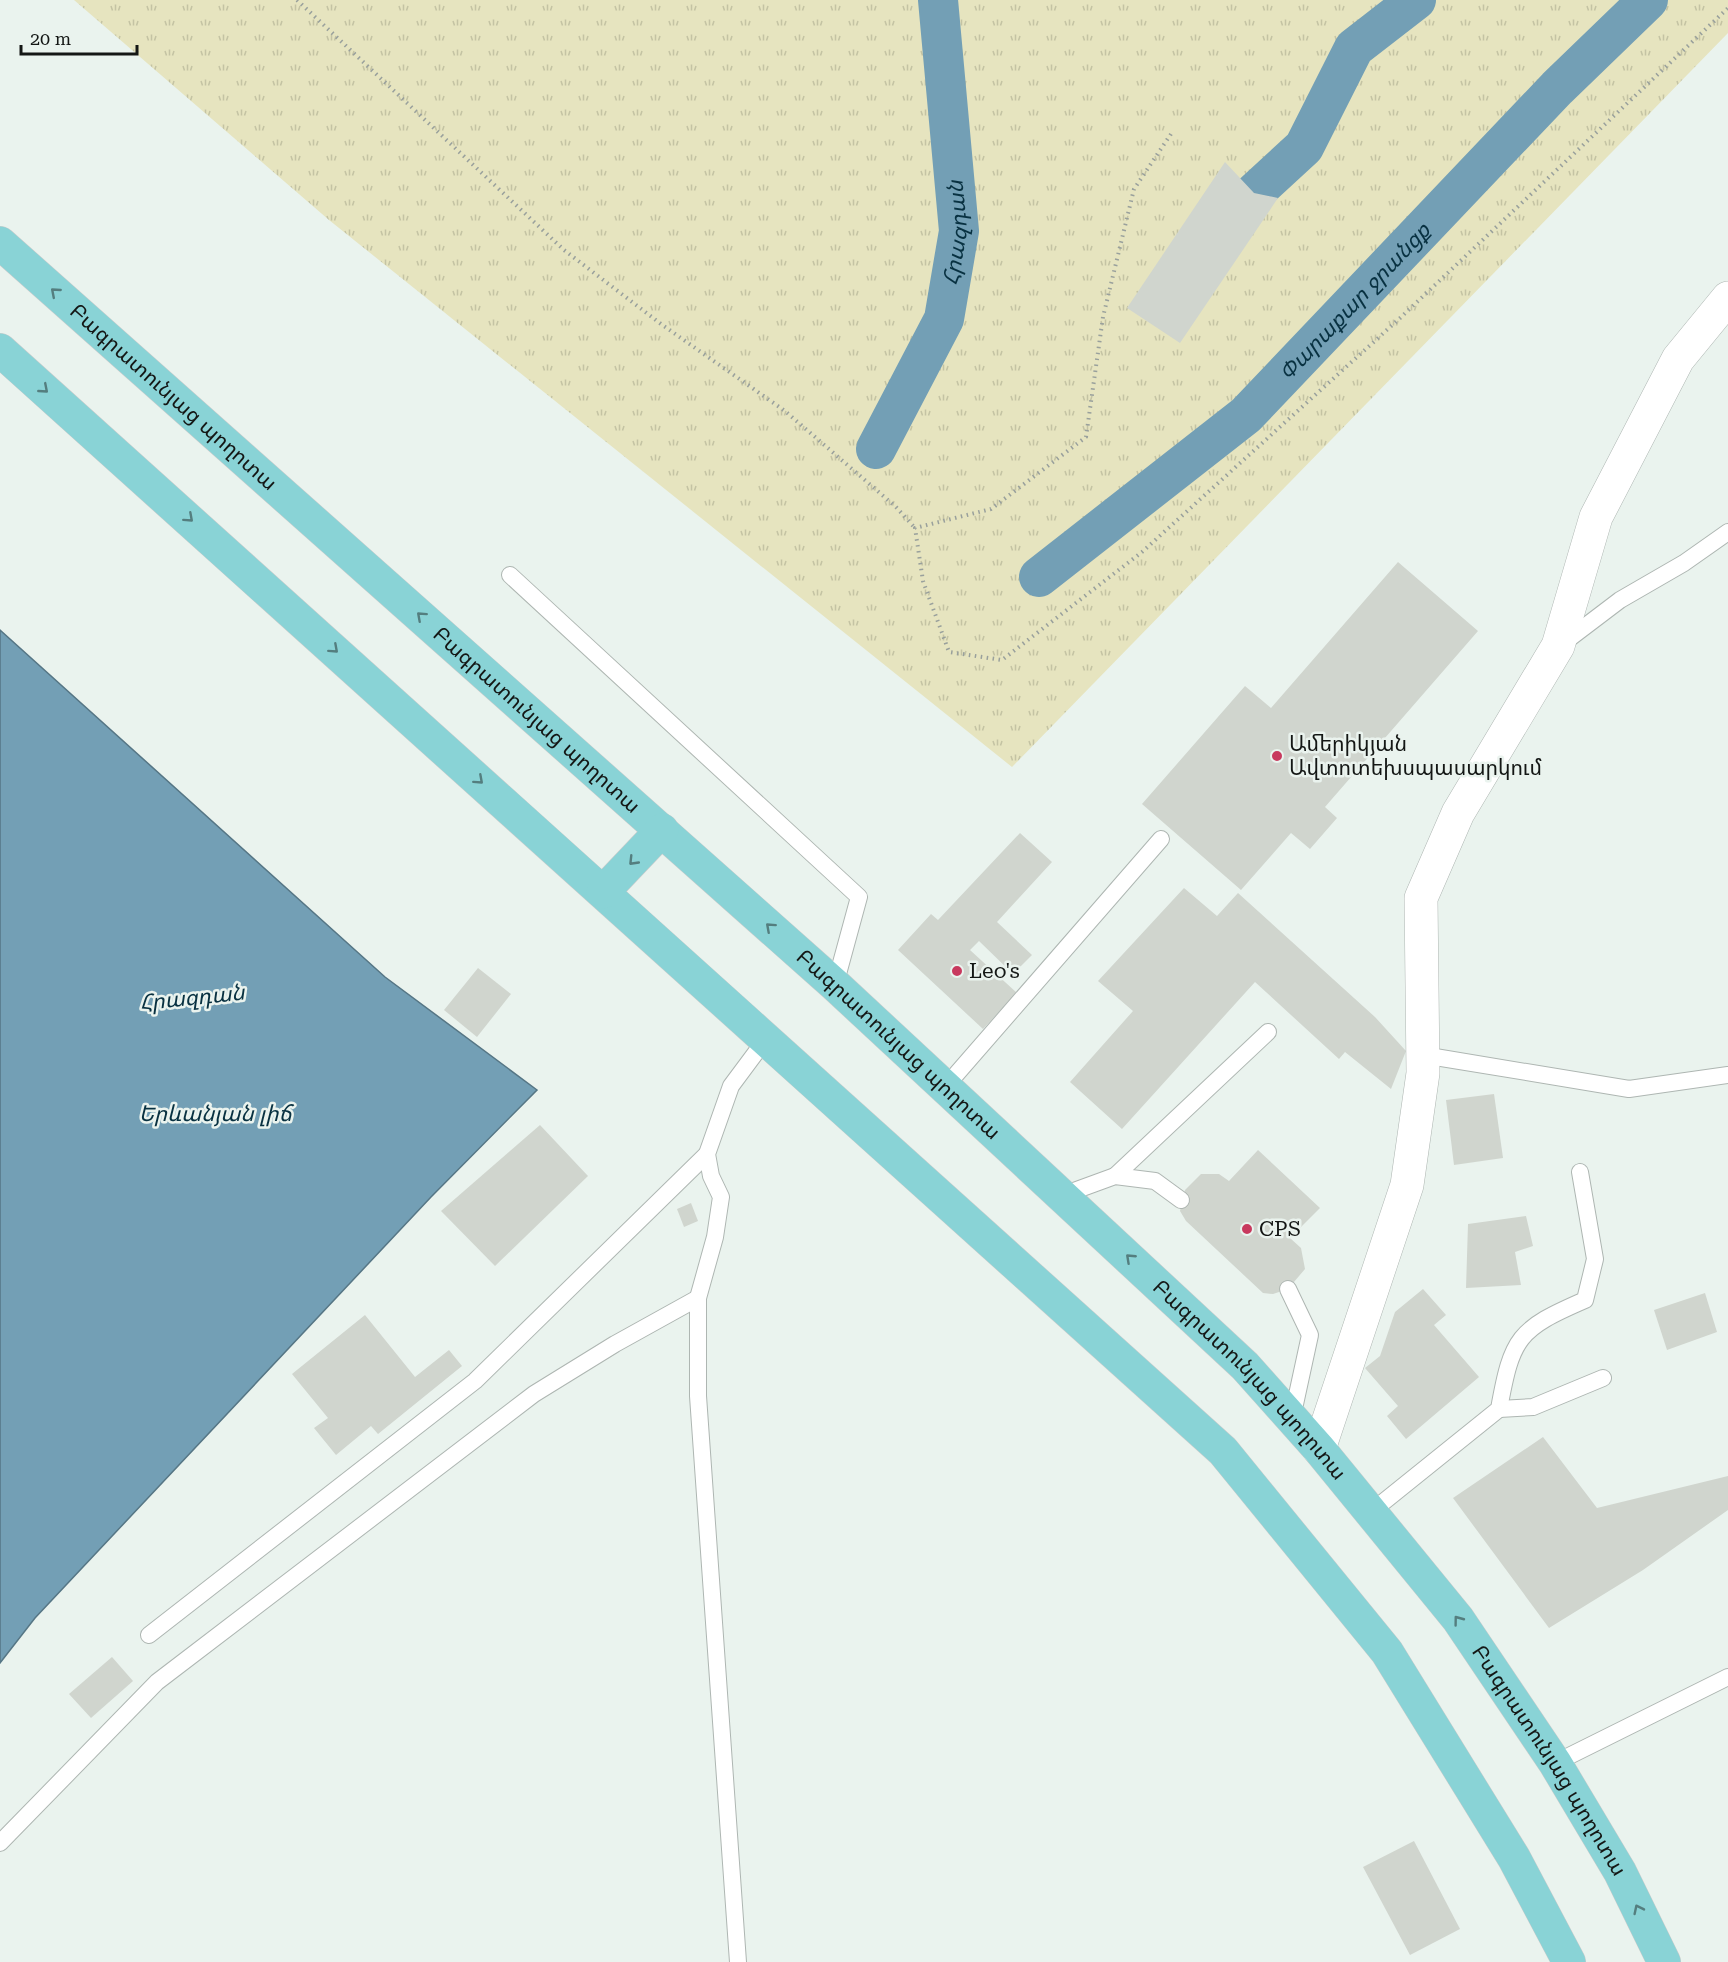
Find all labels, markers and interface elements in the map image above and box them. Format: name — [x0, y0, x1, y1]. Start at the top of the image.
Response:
scale bar — [21, 18, 136, 56]
text: 20 m — [30, 28, 71, 49]
water label: Հրազդան — [938, 179, 974, 287]
water label: Փարաքար ջրանցք — [1274, 217, 1437, 385]
one-way arrow — [51, 288, 62, 299]
street label: Բագրատունյաց պողոտա — [65, 299, 282, 495]
one-way arrow — [37, 382, 48, 393]
one-way arrow — [182, 511, 193, 522]
one-way arrow — [417, 612, 428, 623]
street label: Բագրատունյաց պողոտա — [428, 622, 645, 818]
one-way arrow — [327, 642, 338, 653]
place label: Ամերիկյան Ավտոտեխսպասարկում — [1289, 732, 1542, 780]
marker: Ամերիկյան Ավտոտեխսպասարկում — [1270, 749, 1284, 763]
one-way arrow — [472, 773, 483, 784]
one-way arrow — [629, 853, 640, 864]
one-way arrow — [766, 923, 777, 934]
street label: Բագրատունյաց պողոտա — [792, 945, 1005, 1144]
place label: Leo's — [969, 959, 1020, 983]
marker: Leo's — [950, 964, 964, 978]
water label: Հրազդան — [138, 979, 247, 1016]
water label: Երևանյան լիճ — [139, 1101, 295, 1127]
place label: CPS — [1259, 1217, 1301, 1241]
marker: CPS — [1240, 1222, 1254, 1236]
one-way arrow — [1126, 1255, 1137, 1266]
street label: Բագրատունյաց պողոտա — [1148, 1275, 1351, 1485]
one-way arrow — [1454, 1615, 1465, 1626]
street label: Բագրատունյաց պողոտա — [1467, 1641, 1631, 1880]
one-way arrow — [1634, 1905, 1646, 1916]

